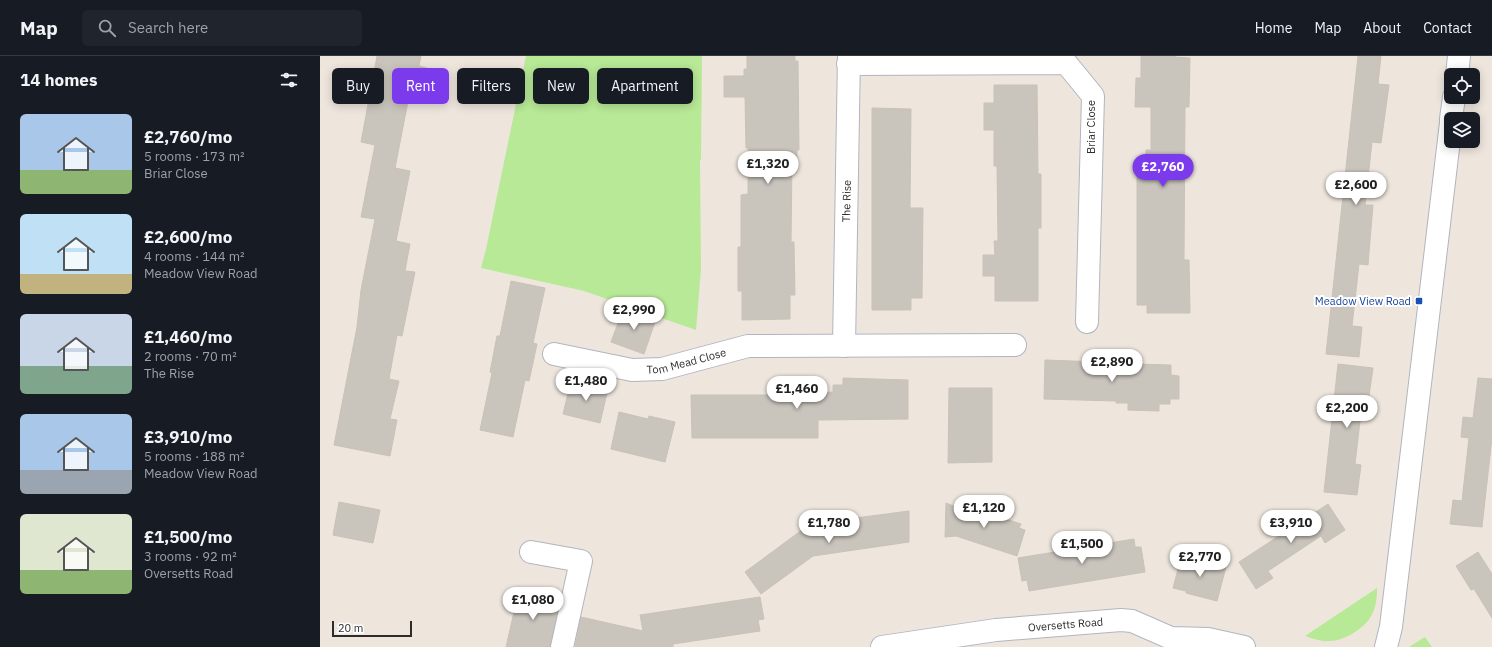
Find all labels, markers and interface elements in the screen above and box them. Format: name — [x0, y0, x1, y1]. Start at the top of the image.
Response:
search box — [82, 10, 362, 46]
text: Map — [20, 16, 58, 40]
icon: search — [96, 17, 118, 39]
text: Search here — [128, 18, 208, 37]
text: Home — [1255, 19, 1292, 37]
text: Map — [1314, 19, 1341, 37]
text: About — [1363, 19, 1401, 37]
text: Contact — [1423, 19, 1472, 37]
chip: Buy — [332, 68, 384, 104]
chip: Rent — [392, 68, 449, 104]
chip: Filters — [457, 68, 525, 104]
chip: New — [533, 68, 589, 104]
chip: Apartment — [597, 68, 693, 104]
map controls — [1444, 68, 1480, 148]
button: locate — [1444, 68, 1480, 104]
text: 14 homes — [20, 69, 97, 91]
icon: filters — [278, 69, 300, 91]
street label: Briar Close — [1084, 100, 1098, 154]
button: layers — [1444, 112, 1480, 148]
text: £2,760/mo — [144, 126, 232, 148]
icon: home — [52, 130, 100, 178]
text: 5 rooms · 173 m² — [144, 148, 245, 165]
pin: £1,320 — [735, 151, 801, 185]
pin: £2,760 — [1130, 154, 1196, 188]
text: £1,320 — [747, 155, 789, 172]
text: £2,760 — [1142, 158, 1184, 175]
text: Briar Close — [144, 165, 208, 182]
pin: £2,600 — [1323, 172, 1389, 206]
text: £2,600 — [1335, 176, 1377, 193]
street label: The Rise — [839, 180, 854, 222]
text: £2,600/mo — [144, 226, 232, 248]
icon: home — [52, 230, 100, 278]
text: 4 rooms · 144 m² — [144, 248, 245, 265]
text: Meadow View Road — [144, 265, 258, 282]
place label: Meadow View Road — [1315, 294, 1411, 308]
marker: Meadow View Road — [1414, 296, 1424, 306]
pin: £2,990 — [601, 297, 667, 331]
text: £2,990 — [613, 301, 655, 318]
text: £1,460/mo — [144, 326, 232, 348]
icon: home — [52, 330, 100, 378]
street label: Tom Mead Close — [647, 345, 728, 377]
text: 2 rooms · 70 m² — [144, 348, 237, 365]
pin: £2,890 — [1079, 349, 1145, 383]
text: £2,890 — [1091, 353, 1133, 370]
text: The Rise — [144, 365, 194, 382]
pin: £1,480 — [553, 368, 619, 402]
text: £1,480 — [565, 372, 607, 389]
pin: £1,460 — [764, 376, 830, 410]
text: £1,460 — [776, 380, 818, 397]
pin: £2,200 — [1314, 395, 1380, 429]
text: £2,200 — [1326, 399, 1368, 416]
text: £3,910/mo — [144, 426, 232, 448]
icon: home — [52, 430, 100, 478]
text: 5 rooms · 188 m² — [144, 448, 245, 465]
text: Meadow View Road — [144, 465, 258, 482]
pin: £1,120 — [951, 495, 1017, 529]
text: £1,120 — [963, 499, 1005, 516]
pin: £1,780 — [796, 510, 862, 544]
pin: £3,910 — [1258, 510, 1324, 544]
text: £1,780 — [808, 514, 850, 531]
text: £3,910 — [1270, 514, 1312, 531]
text: £1,500/mo — [144, 526, 232, 548]
icon: home — [52, 530, 100, 578]
pin: £1,500 — [1049, 531, 1115, 565]
text: £1,500 — [1061, 535, 1103, 552]
pin: £2,770 — [1167, 544, 1233, 578]
text: 3 rooms · 92 m² — [144, 548, 237, 565]
text: £2,770 — [1179, 548, 1221, 565]
text: Oversetts Road — [144, 565, 233, 582]
pin: £1,080 — [500, 587, 566, 621]
text: £1,080 — [512, 591, 554, 608]
street label: Oversetts Road — [1027, 614, 1104, 634]
scale bar — [332, 619, 412, 638]
text: 20 m — [338, 621, 363, 635]

